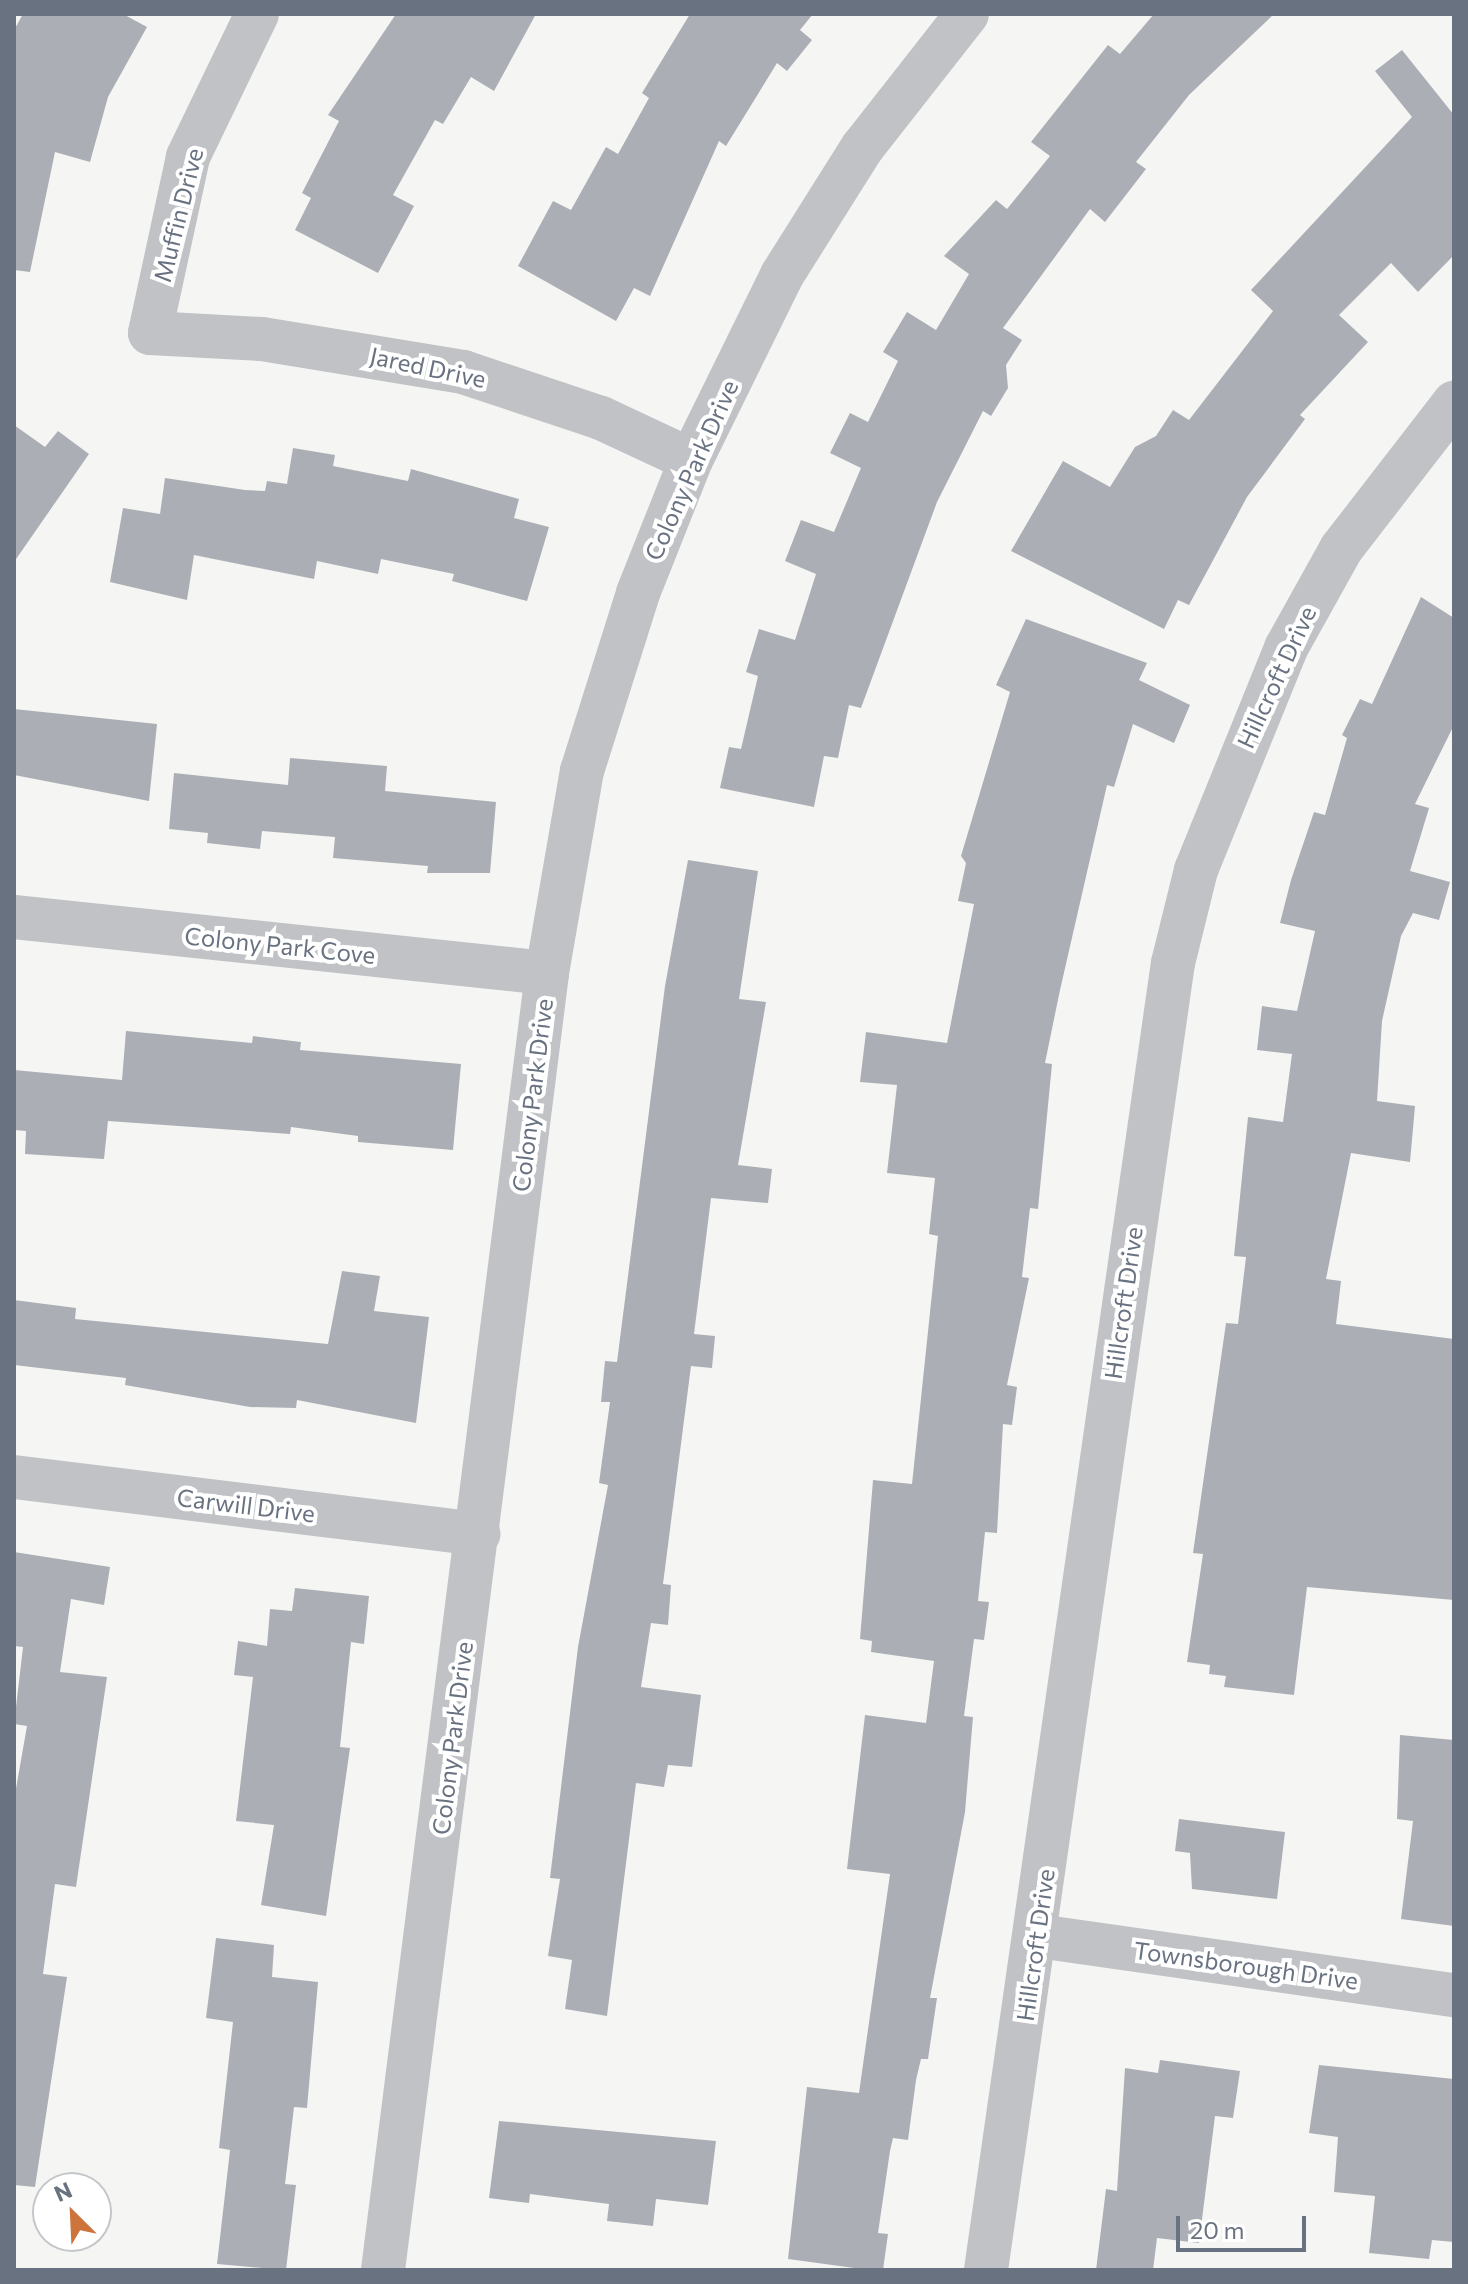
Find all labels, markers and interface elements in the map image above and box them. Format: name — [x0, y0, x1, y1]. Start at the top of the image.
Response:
street label: Muffin Drive — [147, 145, 209, 285]
street label: Jared Drive — [367, 341, 489, 393]
street label: Colony Park Drive — [638, 375, 744, 565]
street label: Hillcroft Drive — [1231, 601, 1321, 753]
street label: Colony Park Cove — [183, 921, 377, 969]
street label: Colony Park Drive — [506, 997, 558, 1193]
street label: Hillcroft Drive — [1098, 1225, 1148, 1381]
street label: Carwill Drive — [175, 1482, 317, 1528]
street label: Colony Park Drive — [426, 1640, 478, 1836]
street label: Hillcroft Drive — [1010, 1867, 1060, 2023]
street label: Townsborough Drive — [1132, 1935, 1360, 1995]
north arrow — [32, 2172, 112, 2252]
text: N — [50, 2176, 76, 2207]
scale bar — [1180, 2200, 1310, 2250]
text: 20 m — [1190, 2215, 1244, 2244]

